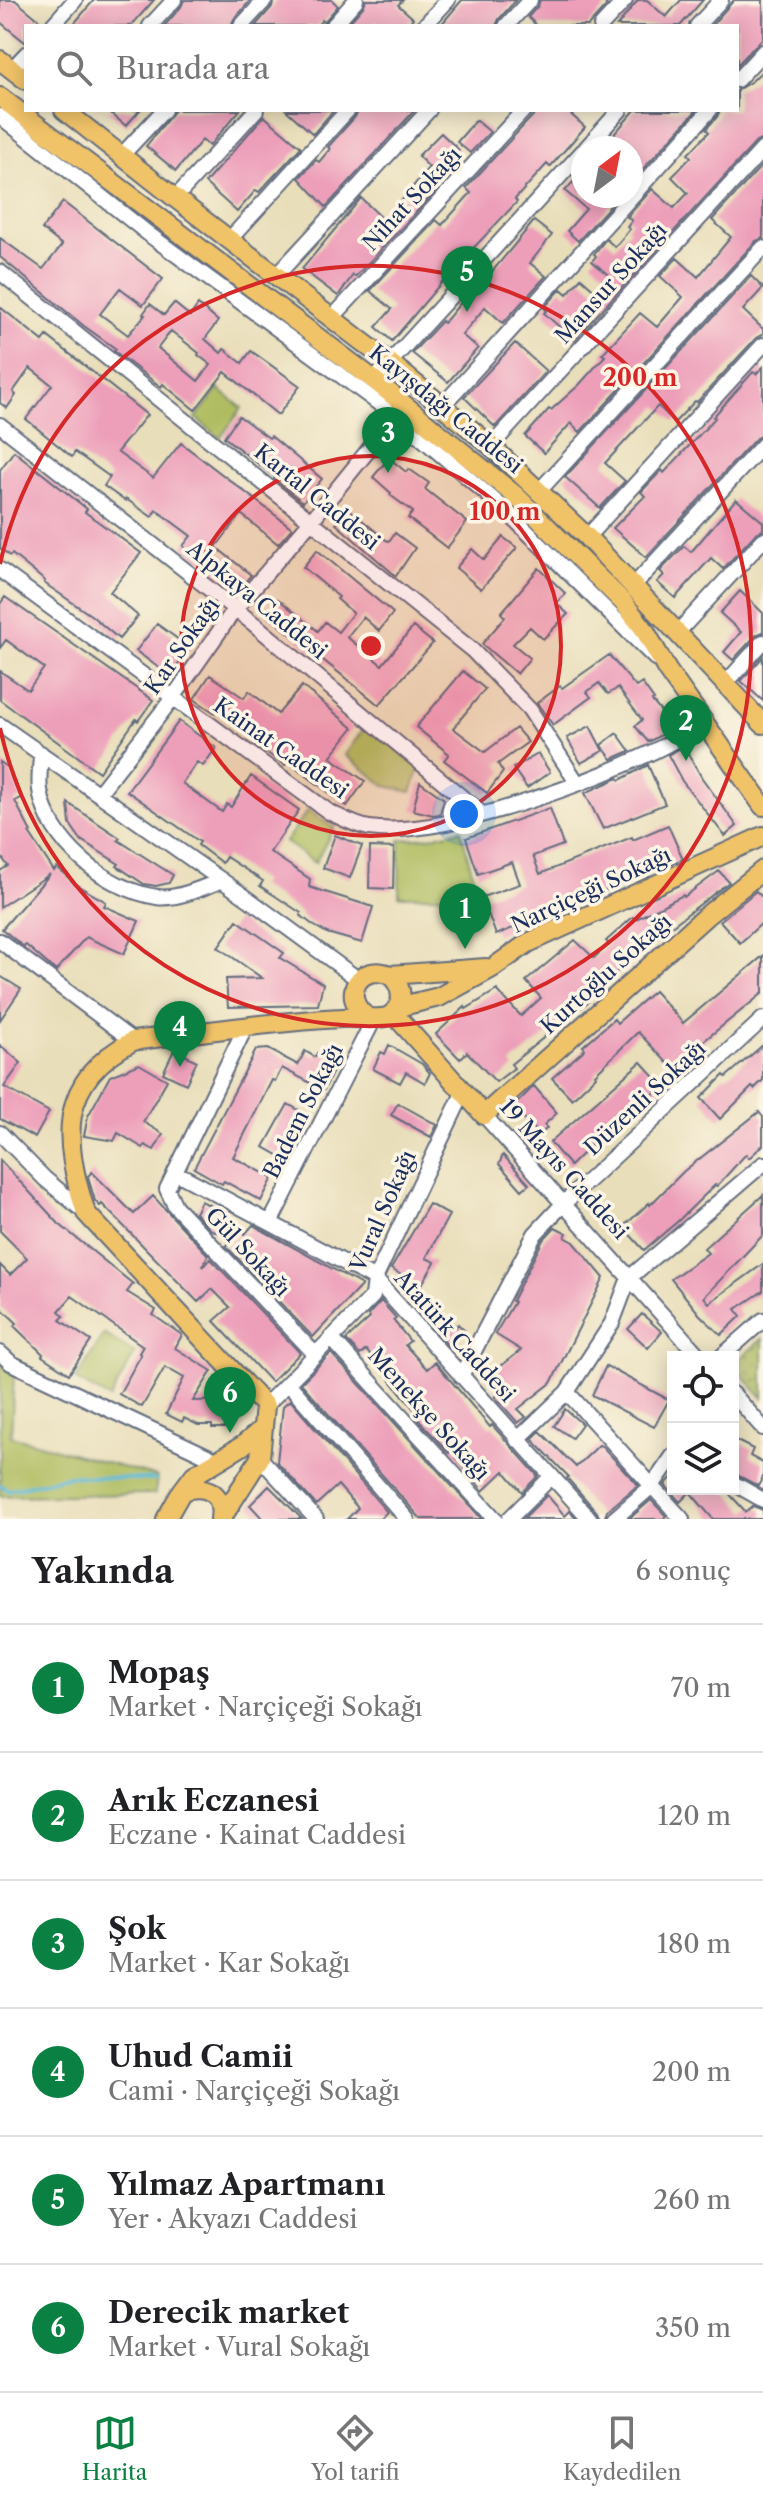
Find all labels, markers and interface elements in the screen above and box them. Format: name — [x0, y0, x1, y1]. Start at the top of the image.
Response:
search box — [24, 24, 739, 112]
icon: search — [52, 46, 96, 90]
text: Burada ara — [116, 50, 270, 87]
north arrow — [571, 136, 643, 208]
street label: Nihat Sokağı — [357, 141, 467, 257]
street label: Mansur Sokağı — [549, 217, 673, 349]
pin: 5 — [441, 246, 493, 312]
street label: Kayışdağı Caddesi — [364, 339, 528, 479]
text: 200 m — [603, 363, 677, 392]
pin: 3 — [362, 407, 414, 473]
street label: Kartal Caddesi — [249, 438, 385, 556]
text: 100 m — [469, 497, 541, 526]
street label: Alpkaya Caddesi — [181, 535, 333, 665]
street label: Kar Sokağı — [139, 592, 225, 700]
centre of rings — [357, 632, 385, 660]
street label: Kainat Caddesi — [208, 692, 354, 805]
pin: 2 — [660, 695, 712, 761]
your location — [444, 794, 484, 834]
street label: Narçiçeği Sokağı — [507, 841, 676, 939]
pin: 1 — [439, 883, 491, 949]
street label: Kurtoğlu Sokağı — [535, 908, 677, 1040]
pin: 4 — [154, 1001, 206, 1067]
street label: Düzenli Sokağı — [579, 1035, 712, 1161]
street label: Badem Sokağı — [257, 1039, 349, 1183]
street label: 19 Mayıs Caddesi — [494, 1093, 634, 1245]
street label: Vural Sokağı — [344, 1146, 422, 1277]
street label: Gül Sokağı — [200, 1202, 296, 1302]
street label: Atatürk Caddesi — [388, 1264, 521, 1408]
street label: Menekşe Sokağı — [362, 1342, 496, 1486]
map controls — [667, 1351, 739, 1495]
button: locate — [667, 1351, 739, 1423]
pin: 6 — [204, 1367, 256, 1433]
button: layers — [667, 1423, 739, 1495]
text: Yakında — [32, 1550, 174, 1592]
text: 6 sonuç — [635, 1555, 731, 1587]
text: Mopaş — [108, 1654, 210, 1691]
text: 1 — [52, 1672, 64, 1704]
text: 70 m — [671, 1672, 731, 1704]
text: Market · Narçiçeği Sokağı — [108, 1691, 422, 1723]
text: Arık Eczanesi — [108, 1782, 319, 1819]
text: 2 — [50, 1800, 66, 1832]
text: 120 m — [657, 1800, 731, 1832]
text: Eczane · Kainat Caddesi — [108, 1819, 406, 1851]
text: Şok — [108, 1910, 166, 1947]
text: 3 — [51, 1928, 65, 1960]
text: 180 m — [657, 1928, 731, 1960]
text: Market · Kar Sokağı — [108, 1947, 350, 1979]
text: Uhud Camii — [108, 2038, 293, 2075]
text: 4 — [50, 2056, 66, 2088]
text: 200 m — [652, 2056, 731, 2088]
text: Cami · Narçiçeği Sokağı — [108, 2075, 400, 2107]
text: Yılmaz Apartmanı — [108, 2166, 385, 2203]
text: 5 — [51, 2184, 65, 2216]
text: 260 m — [653, 2184, 731, 2216]
text: Yer · Akyazı Caddesi — [108, 2203, 357, 2235]
text: Derecik market — [108, 2294, 349, 2331]
text: 6 — [50, 2312, 66, 2344]
text: 350 m — [655, 2312, 731, 2344]
text: Market · Vural Sokağı — [108, 2331, 370, 2363]
tab: Harita — [82, 2411, 147, 2486]
tab: Yol tarifi — [311, 2411, 399, 2486]
tab: Kaydedilen — [563, 2411, 681, 2486]

